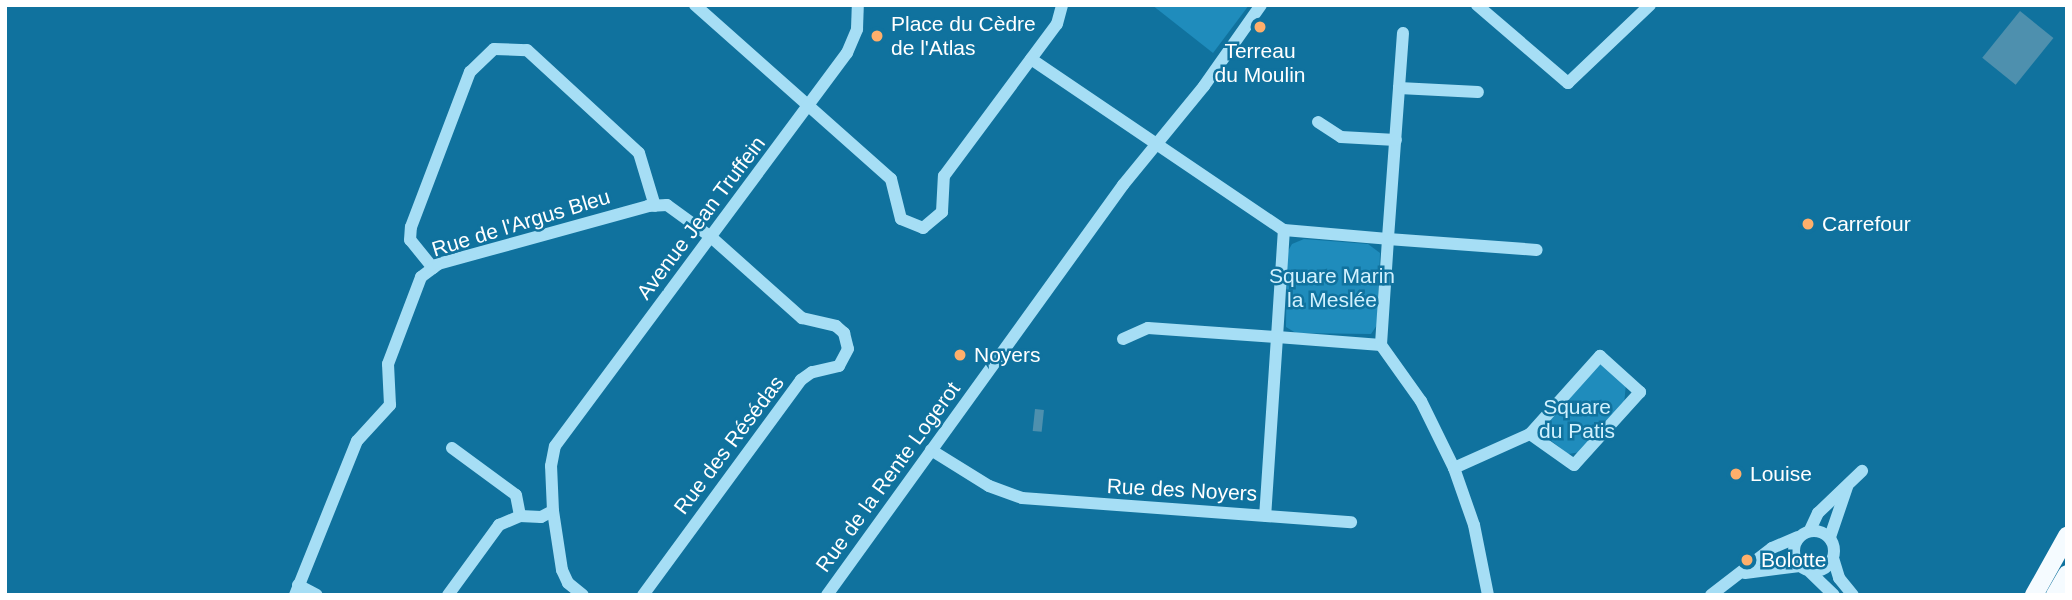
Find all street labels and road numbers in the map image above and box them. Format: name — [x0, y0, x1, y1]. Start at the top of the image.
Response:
street label: Avenue Jean Truffein — [631, 131, 771, 305]
street label: Rue de l'Argus Bleu — [429, 184, 613, 262]
street label: Rue des Résédas — [669, 371, 789, 519]
street label: Rue de la Rente Logerot — [811, 377, 965, 577]
street label: Rue des Noyers — [1106, 473, 1258, 507]

